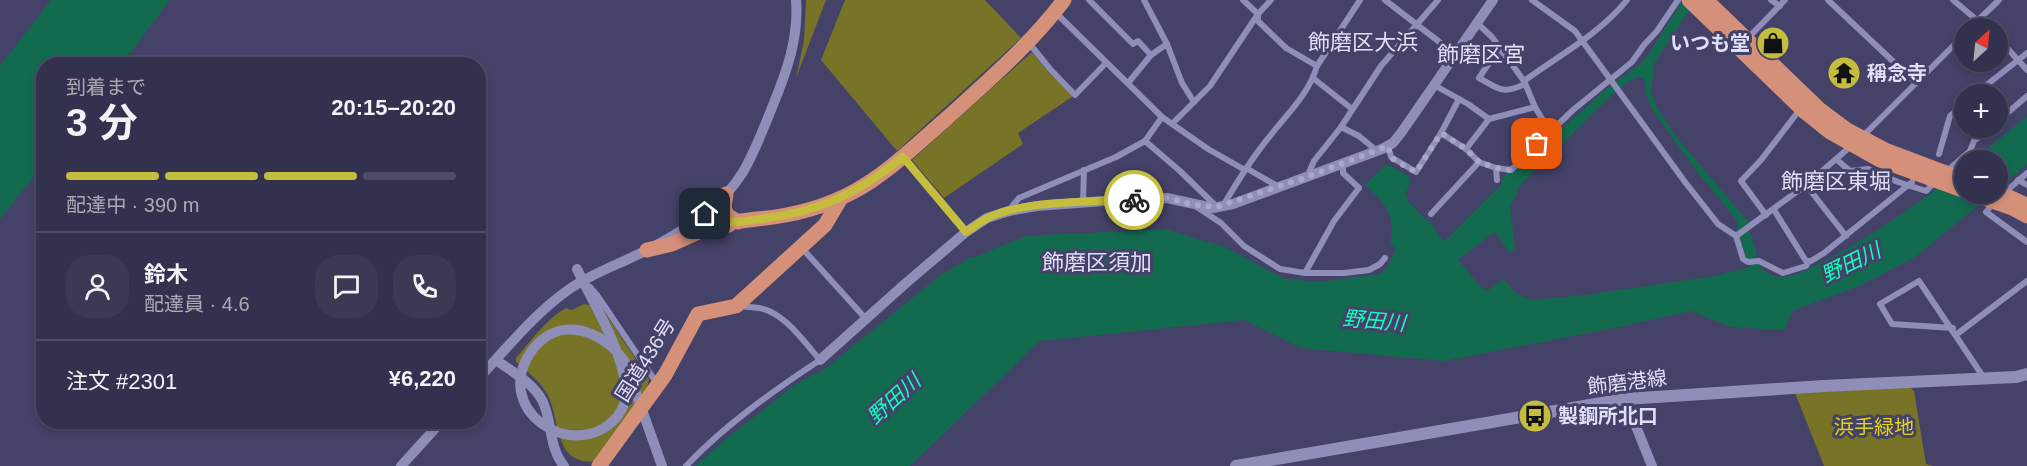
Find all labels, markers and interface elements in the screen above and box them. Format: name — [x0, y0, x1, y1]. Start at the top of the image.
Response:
north arrow — [1954, 18, 2008, 72]
map controls — [1954, 18, 2008, 204]
shop icon: いつも堂 — [1755, 25, 1791, 61]
district label: 飾磨区大浜 — [1308, 30, 1418, 55]
place label: いつも堂 — [1670, 32, 1750, 54]
district label: 飾磨区宮 — [1437, 42, 1525, 67]
temple icon: 稱念寺 — [1826, 55, 1862, 91]
place label: 稱念寺 — [1867, 62, 1927, 84]
text: 到着まで — [66, 76, 146, 98]
button: + — [1954, 84, 2008, 138]
text: 20:15–20:20 — [331, 95, 456, 120]
text: 3 分 — [66, 101, 138, 144]
pin — [1511, 118, 1562, 169]
icon: bag — [1520, 127, 1553, 160]
button: − — [1954, 150, 2008, 204]
district label: 飾磨区東堀 — [1781, 169, 1891, 194]
courier — [1104, 170, 1164, 230]
icon: bike — [1118, 184, 1151, 217]
pin — [679, 188, 730, 239]
text: 配達中 · 390 m — [66, 194, 199, 216]
icon: home — [688, 197, 721, 230]
water label: 野田川 — [1817, 238, 1886, 287]
district label: 飾磨区須加 — [1042, 250, 1152, 275]
button: person — [66, 255, 129, 318]
button: chat — [315, 255, 378, 318]
button: phone — [393, 255, 456, 318]
text: 鈴木 — [144, 262, 188, 287]
text: 配達員 · 4.6 — [144, 293, 250, 315]
water label: 野田川 — [1342, 306, 1408, 335]
street label: 国道436号 — [611, 315, 679, 405]
text: ¥6,220 — [389, 366, 456, 391]
street label: 飾磨港線 — [1586, 366, 1668, 398]
water label: 野田川 — [863, 368, 926, 428]
text: 注文 #2301 — [66, 369, 177, 394]
bus stop icon: 製鋼所北口 — [1517, 398, 1553, 434]
place label: 製鋼所北口 — [1558, 405, 1658, 427]
park label: 浜手緑地 — [1834, 416, 1914, 438]

